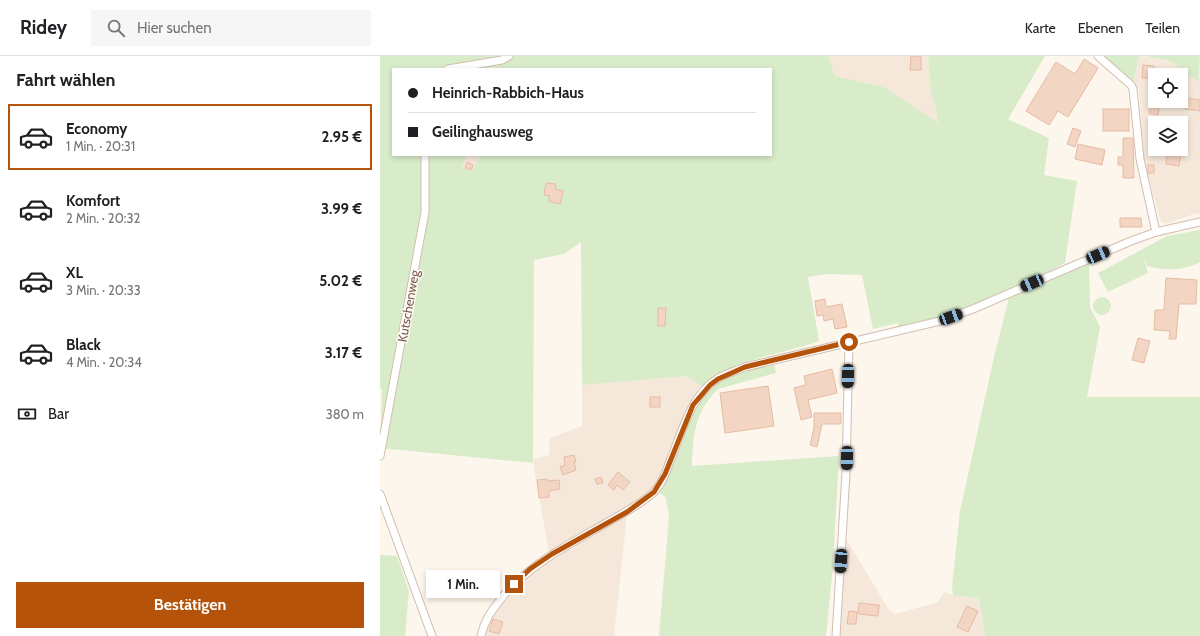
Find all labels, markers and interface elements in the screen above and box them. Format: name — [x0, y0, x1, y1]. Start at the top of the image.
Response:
search box — [91, 10, 371, 46]
text: Ridey — [20, 16, 67, 39]
icon: search — [105, 17, 127, 39]
text: Hier suchen — [137, 19, 212, 37]
text: Karte — [1025, 19, 1056, 37]
text: Ebenen — [1078, 19, 1123, 37]
text: Teilen — [1145, 19, 1180, 37]
map controls — [1148, 68, 1188, 156]
button: locate — [1148, 68, 1188, 108]
text: Fahrt wählen — [16, 69, 116, 91]
text: Heinrich-Rabbich-Haus — [432, 84, 584, 102]
button: layers — [1148, 116, 1188, 156]
icon: car — [18, 119, 54, 155]
text: Economy — [66, 120, 127, 138]
text: Geilinghausweg — [432, 123, 533, 141]
text: 2.95 € — [321, 128, 362, 146]
text: 1 Min. · 20:31 — [66, 138, 135, 154]
icon: car — [18, 191, 54, 227]
text: Komfort — [66, 192, 120, 210]
text: 3.99 € — [321, 200, 362, 218]
text: 2 Min. · 20:32 — [66, 210, 140, 226]
car — [1085, 245, 1111, 265]
icon: car — [18, 263, 54, 299]
text: XL — [66, 264, 83, 282]
street label: Kutschenweg — [394, 268, 422, 343]
text: 5.02 € — [319, 272, 362, 290]
car — [1019, 273, 1045, 293]
text: 3 Min. · 20:33 — [66, 282, 141, 298]
car — [938, 307, 964, 327]
route start — [840, 333, 858, 351]
icon: car — [18, 335, 54, 371]
text: Black — [66, 336, 101, 354]
text: 3.17 € — [325, 344, 362, 362]
text: 4 Min. · 20:34 — [66, 354, 142, 370]
car — [842, 364, 854, 388]
icon: cash — [16, 403, 38, 425]
text: Bar — [48, 405, 69, 423]
text: 380 m — [326, 406, 364, 422]
car — [841, 446, 853, 470]
car — [834, 549, 848, 573]
callout: 1 Min. — [426, 570, 500, 598]
route end — [505, 575, 523, 593]
text: 1 Min. — [447, 576, 479, 592]
button: Bestätigen — [16, 582, 364, 628]

